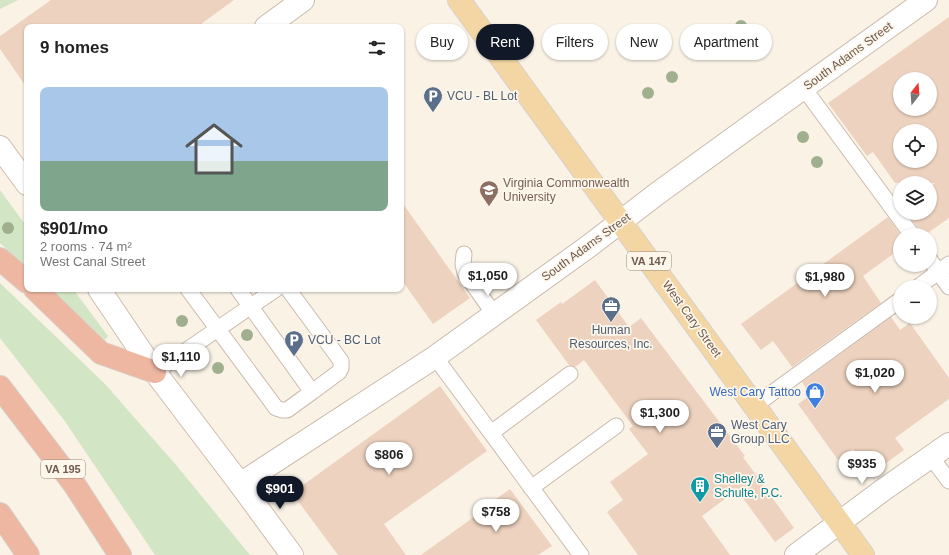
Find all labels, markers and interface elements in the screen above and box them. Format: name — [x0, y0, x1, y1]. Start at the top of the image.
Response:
street label: South Adams Street — [801, 19, 896, 93]
chip: Buy — [416, 24, 468, 60]
chip: Rent — [476, 24, 534, 60]
chip: Filters — [542, 24, 608, 60]
chip: New — [616, 24, 672, 60]
chip: Apartment — [680, 24, 772, 60]
icon: filters — [366, 37, 388, 59]
text: 9 homes — [40, 38, 109, 57]
north arrow — [893, 72, 937, 116]
map controls — [893, 72, 937, 324]
parking icon: VCU - BL Lot — [422, 85, 444, 113]
place label: VCU - BL Lot — [447, 89, 518, 103]
icon: home — [178, 113, 250, 185]
button: locate — [893, 124, 937, 168]
place label: Virginia Commonwealth University — [503, 176, 630, 204]
button: layers — [893, 176, 937, 220]
school or university icon: Virginia Commonwealth University — [478, 179, 500, 207]
street label: South Adams Street — [539, 210, 634, 284]
text: $901/mo — [40, 219, 108, 238]
button: + — [893, 228, 937, 272]
text: 2 rooms · 74 m² — [40, 239, 132, 254]
road number: VA 147 — [627, 252, 671, 270]
text: West Canal Street — [40, 254, 145, 269]
pin: $1,050 — [455, 263, 521, 297]
pin: $1,980 — [792, 264, 858, 298]
text: $1,050 — [468, 268, 508, 283]
text: $1,980 — [805, 269, 845, 284]
street label: West Cary Street — [660, 278, 725, 361]
button: − — [893, 280, 937, 324]
office icon: Human Resources, Inc. — [600, 295, 622, 323]
place label: Human Resources, Inc. — [569, 323, 653, 351]
parking icon: VCU - BC Lot — [283, 329, 305, 357]
place label: VCU - BC Lot — [308, 333, 381, 347]
pin: $1,110 — [148, 344, 214, 378]
text: $1,110 — [161, 349, 201, 364]
pin: $1,020 — [842, 360, 908, 394]
text: $1,020 — [855, 365, 895, 380]
shop icon: West Cary Tattoo — [804, 381, 826, 409]
place label: West Cary Tattoo — [709, 385, 801, 399]
pin: $1,300 — [627, 400, 693, 434]
text: $1,300 — [640, 405, 680, 420]
place label: West Cary Group LLC — [731, 418, 790, 446]
office icon: West Cary Group LLC — [706, 421, 728, 449]
pin: $806 — [365, 442, 413, 476]
text: $806 — [375, 447, 403, 462]
pin: $935 — [838, 451, 886, 485]
text: $935 — [848, 456, 876, 471]
road number: VA 195 — [41, 460, 85, 478]
place label: Shelley & Schulte, P.C. — [714, 472, 782, 500]
building icon: Shelley & Schulte, P.C. — [689, 475, 711, 503]
pin: $901 — [256, 476, 304, 510]
text: $901 — [266, 481, 294, 496]
pin: $758 — [472, 499, 520, 533]
text: $758 — [482, 504, 510, 519]

